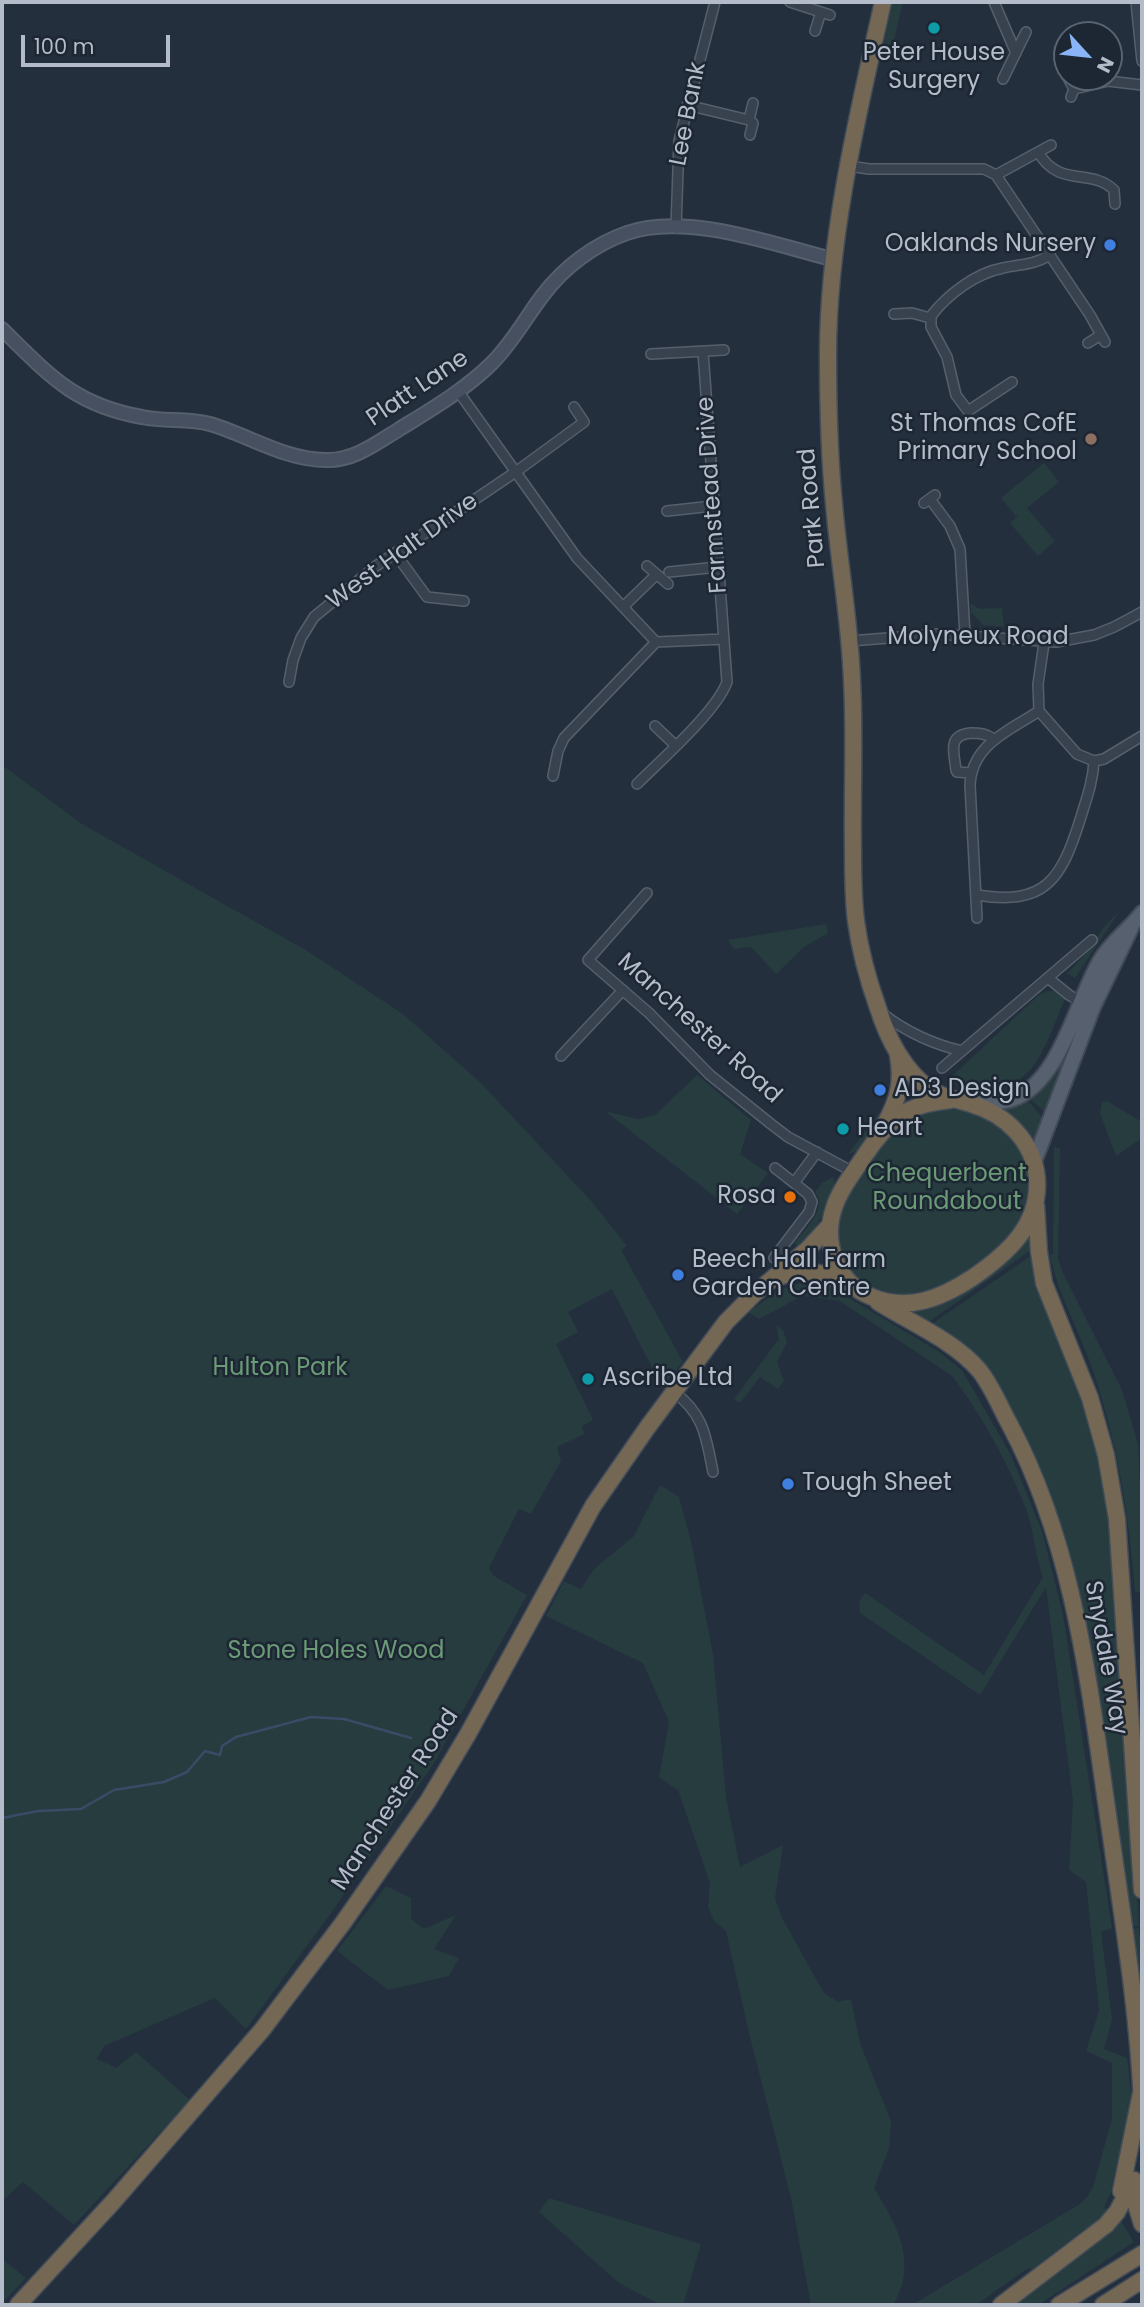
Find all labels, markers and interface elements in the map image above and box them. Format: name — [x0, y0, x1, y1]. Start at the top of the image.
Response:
marker: Peter House Surgery — [926, 20, 942, 36]
scale bar — [24, 21, 173, 65]
north arrow — [1053, 21, 1123, 91]
text: 100 m — [34, 32, 94, 61]
place label: Peter House Surgery — [863, 40, 1005, 96]
text: N — [1090, 52, 1121, 77]
street label: Lee Bank — [665, 60, 713, 168]
place label: Oaklands Nursery — [885, 231, 1096, 259]
marker: Oaklands Nursery — [1102, 237, 1118, 253]
street label: Platt Lane — [362, 344, 474, 434]
street label: Farmstead Drive — [692, 396, 734, 594]
place label: St Thomas CofE Primary School — [890, 411, 1077, 467]
marker: St Thomas CofE Primary School — [1083, 431, 1099, 447]
street label: Park Road — [793, 447, 833, 569]
street label: West Halt Drive — [322, 487, 484, 617]
street label: Molyneux Road — [887, 624, 1069, 652]
street label: Manchester Road — [611, 948, 787, 1110]
place label: AD3 Design — [894, 1076, 1030, 1104]
marker: AD3 Design — [872, 1082, 888, 1098]
place label: Heart — [857, 1115, 922, 1143]
marker: Heart — [835, 1121, 851, 1137]
park label: Chequerbent Roundabout — [867, 1161, 1027, 1217]
place label: Rosa — [717, 1183, 776, 1211]
marker: Rosa — [782, 1189, 798, 1205]
place label: Beech Hall Farm Garden Centre — [692, 1247, 886, 1303]
marker: Beech Hall Farm Garden Centre — [670, 1267, 686, 1283]
park label: Hulton Park — [212, 1355, 348, 1383]
place label: Ascribe Ltd — [602, 1365, 733, 1393]
marker: Ascribe Ltd — [580, 1371, 596, 1387]
place label: Tough Sheet — [802, 1470, 952, 1498]
marker: Tough Sheet — [780, 1476, 796, 1492]
street label: Snydale Way — [1077, 1579, 1133, 1737]
park label: Stone Holes Wood — [228, 1638, 444, 1666]
street label: Manchester Road — [326, 1704, 466, 1896]

